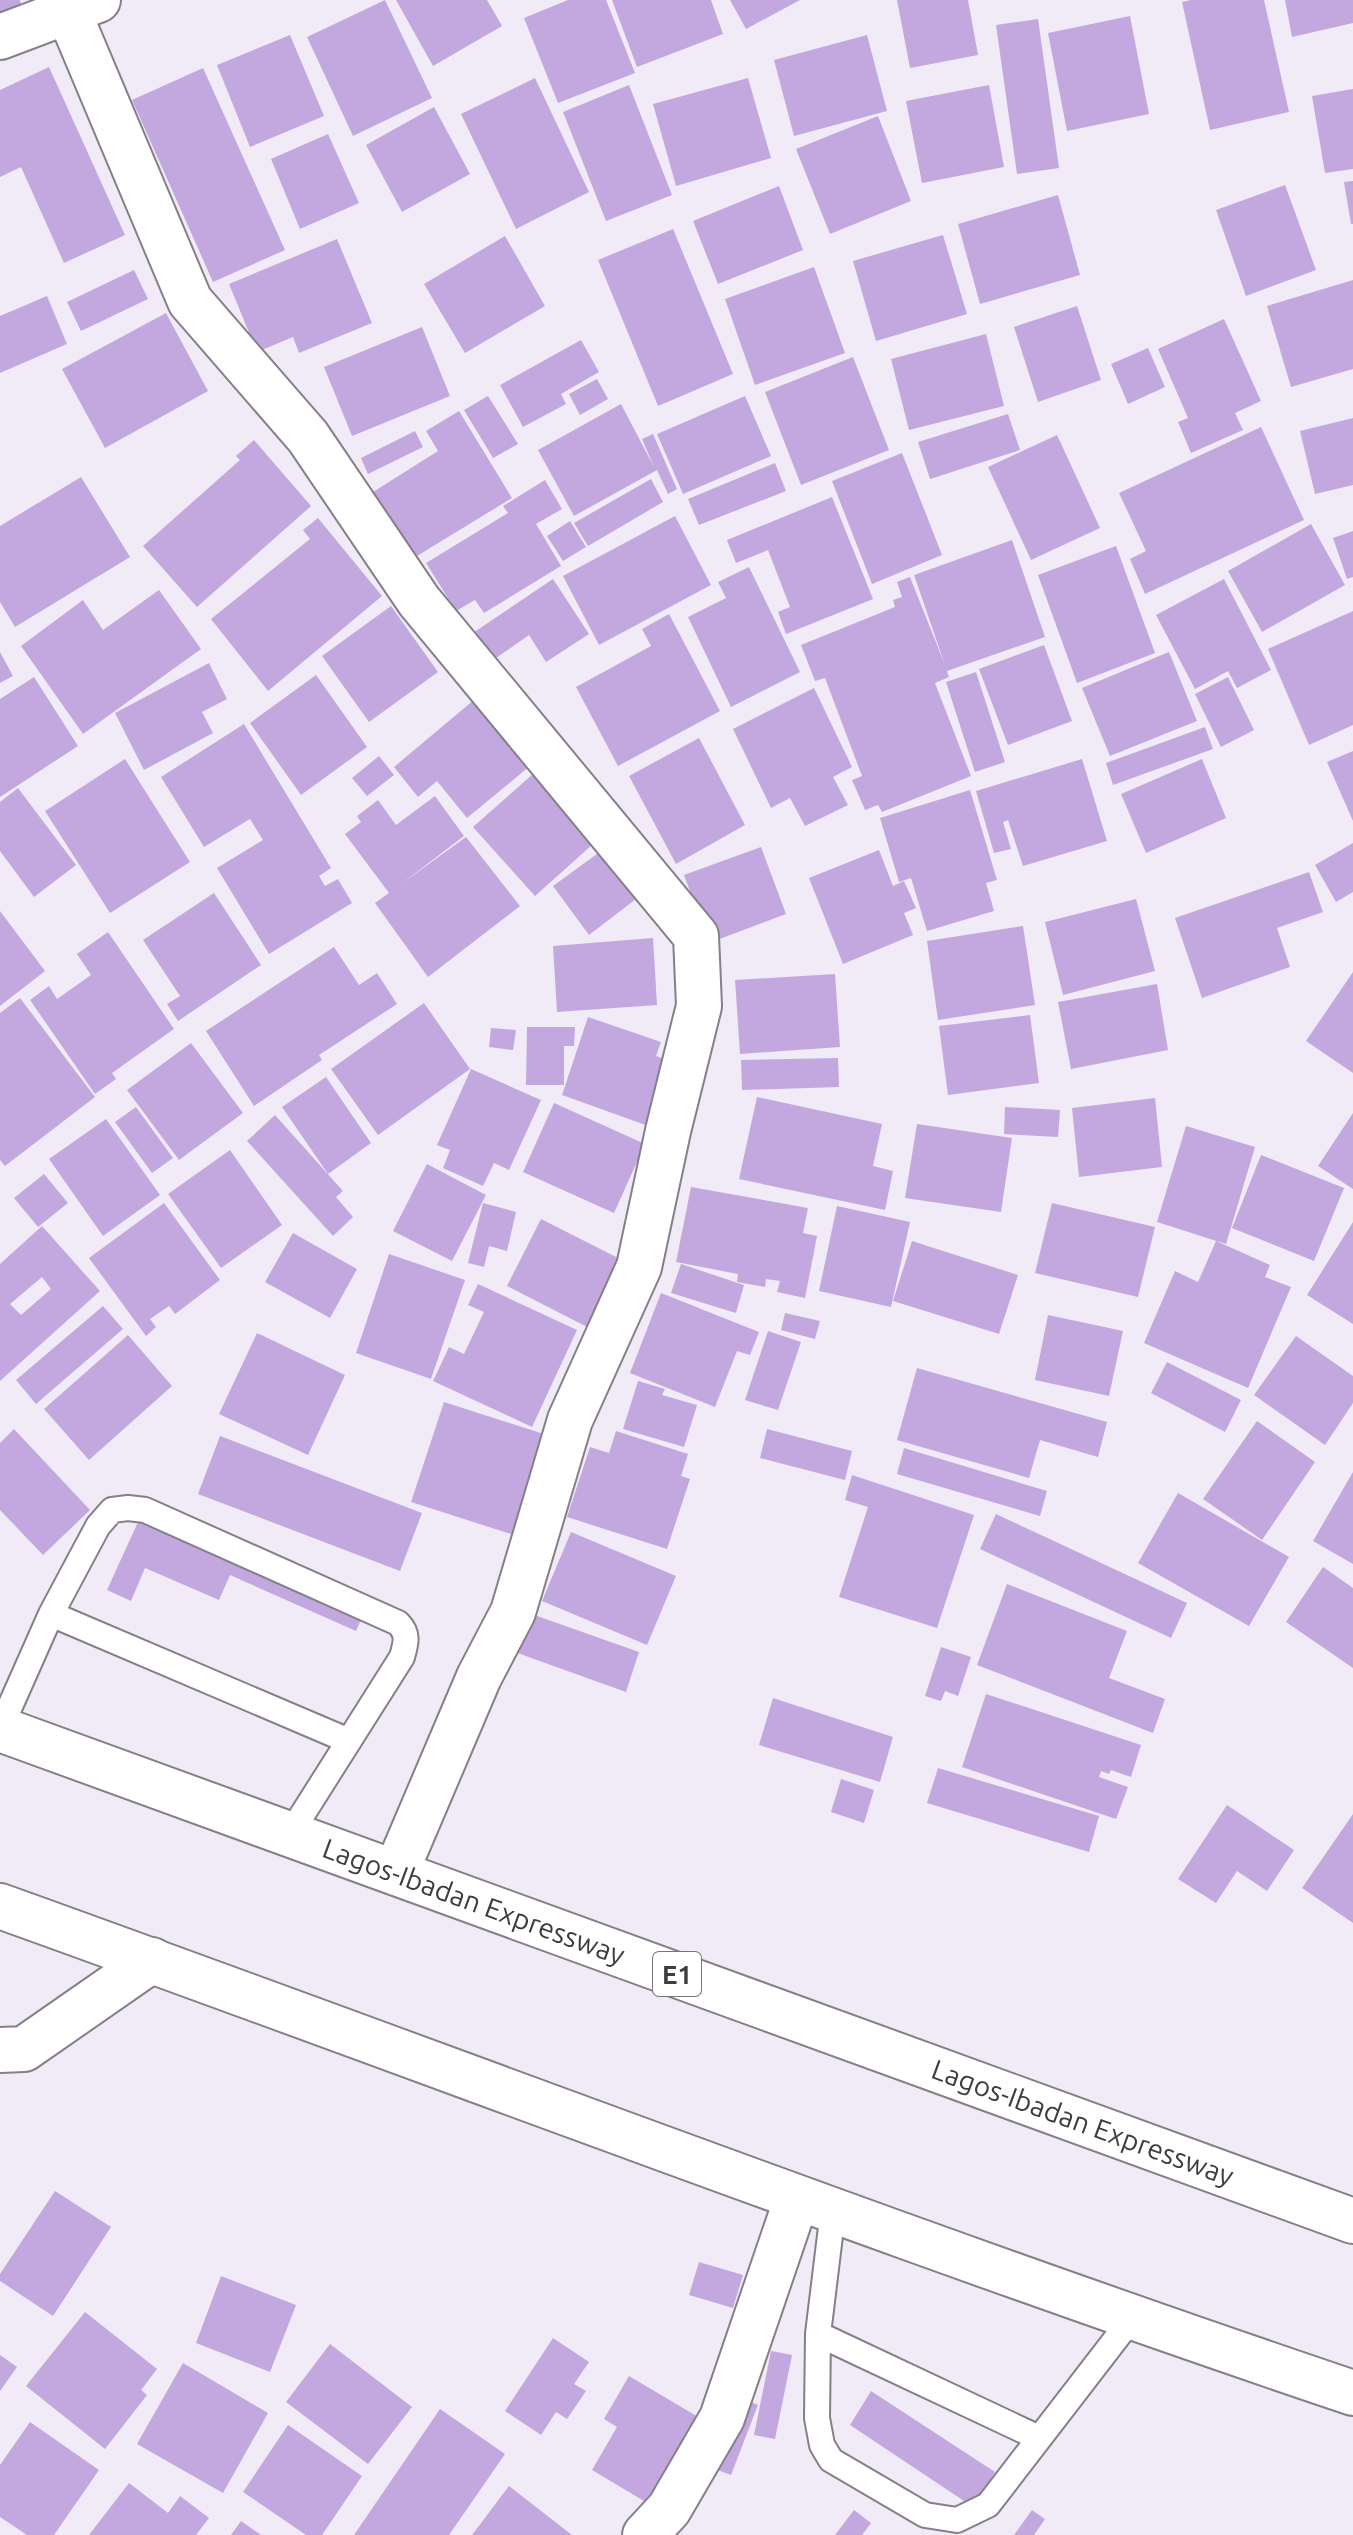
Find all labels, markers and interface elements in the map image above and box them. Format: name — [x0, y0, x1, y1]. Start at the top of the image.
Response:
street label: Lagos-Ibadan Expressway — [319, 1832, 629, 1970]
road number: E1 — [653, 1952, 701, 1996]
street label: Lagos-Ibadan Expressway — [928, 2053, 1238, 2191]

